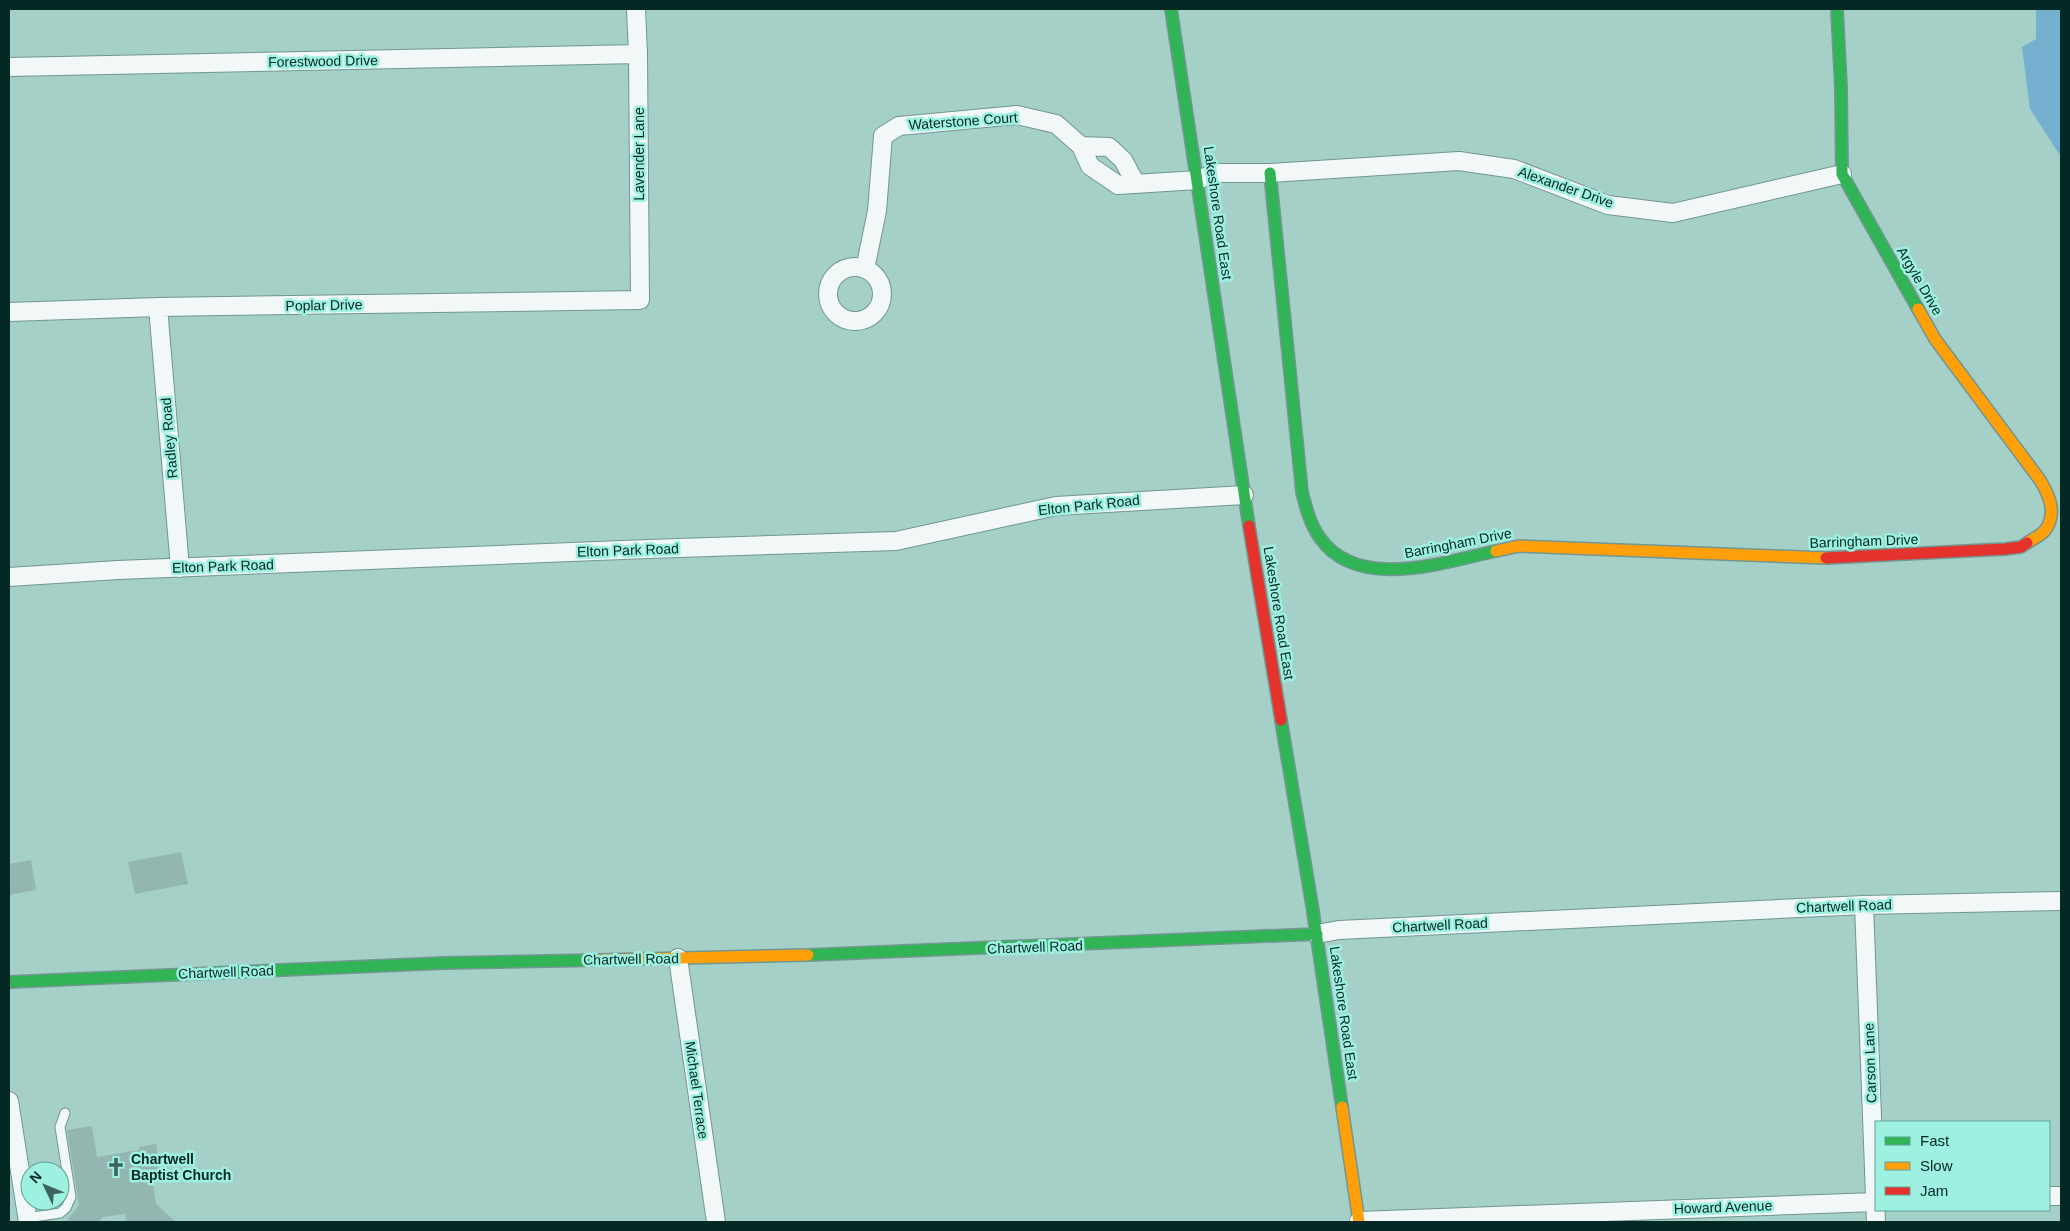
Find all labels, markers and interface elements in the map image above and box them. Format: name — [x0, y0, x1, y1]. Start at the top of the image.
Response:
street label: Forestwood Drive — [268, 52, 378, 70]
street label: Lavender Lane — [631, 107, 647, 201]
street label: Waterstone Court — [908, 109, 1018, 133]
street label: Lakeshore Road East — [1201, 145, 1235, 281]
street label: Alexander Drive — [1516, 163, 1616, 211]
street label: Argyle Drive — [1894, 244, 1946, 318]
street label: Poplar Drive — [285, 296, 363, 314]
street label: Radley Road — [158, 397, 180, 479]
street label: Elton Park Road — [1037, 492, 1141, 518]
street label: Barringham Drive — [1403, 525, 1513, 561]
street label: Barringham Drive — [1809, 531, 1919, 551]
street label: Elton Park Road — [577, 540, 679, 560]
street label: Lakeshore Road East — [1261, 545, 1297, 681]
street label: Elton Park Road — [172, 556, 274, 576]
street label: Chartwell Road — [1796, 896, 1892, 916]
street label: Chartwell Road — [1392, 915, 1488, 935]
street label: Chartwell Road — [987, 937, 1083, 957]
street label: Lakeshore Road East — [1327, 945, 1361, 1081]
street label: Chartwell Road — [583, 950, 679, 968]
street label: Chartwell Road — [178, 962, 274, 982]
street label: Carson Lane — [1861, 1022, 1879, 1103]
street label: Michael Terrace — [682, 1040, 712, 1140]
legend — [1875, 1121, 2050, 1211]
text: Fast — [1920, 1132, 1950, 1149]
place label: Chartwell Baptist Church — [131, 1151, 231, 1183]
church icon: Chartwell Baptist Church — [105, 1156, 127, 1178]
text: Slow — [1920, 1157, 1953, 1174]
north arrow — [20, 1161, 70, 1211]
text: N — [26, 1168, 45, 1186]
text: Jam — [1920, 1182, 1948, 1199]
street label: Howard Avenue — [1673, 1197, 1773, 1217]

